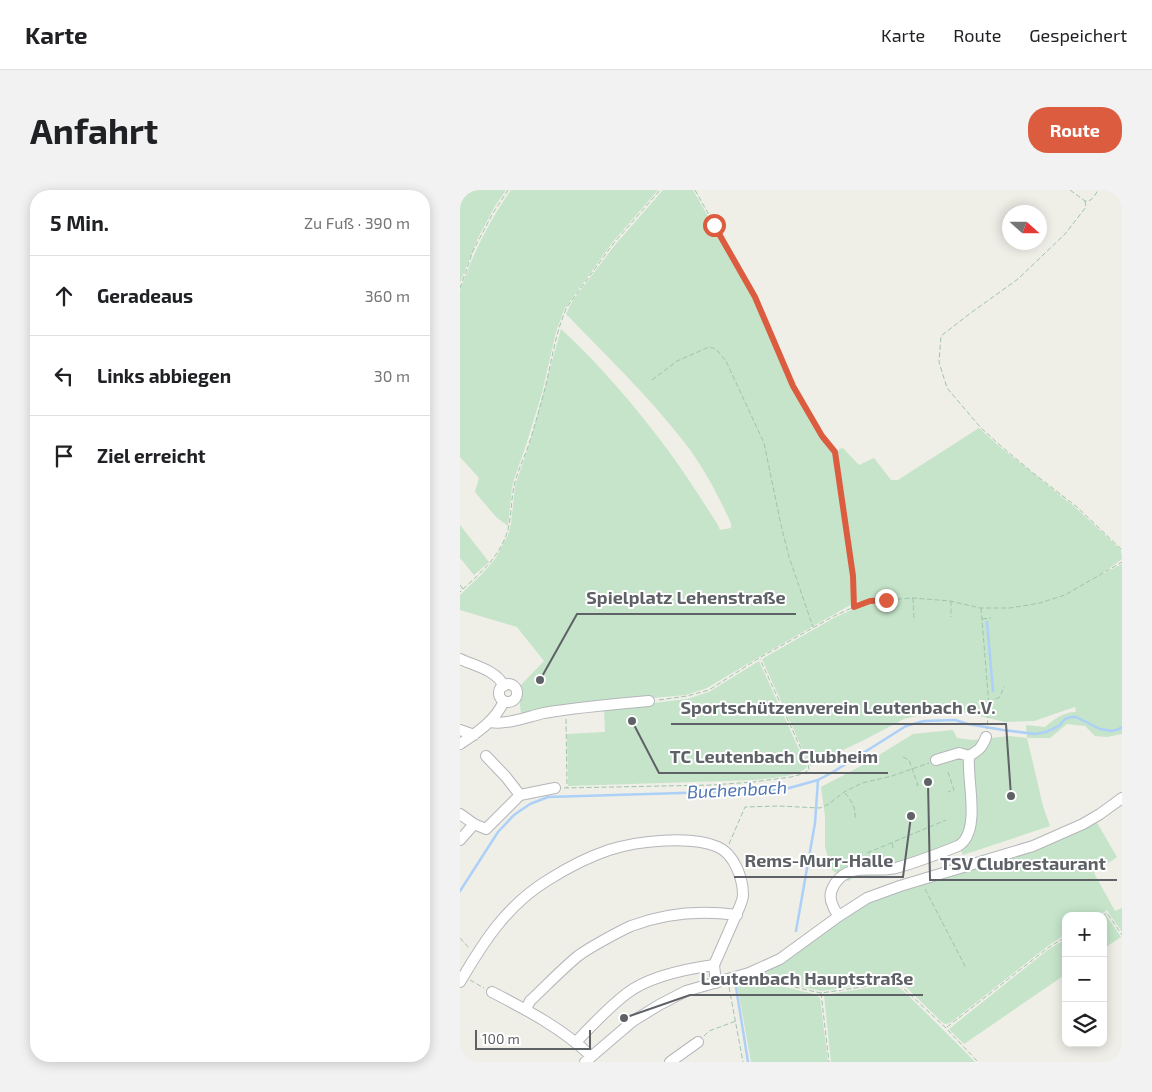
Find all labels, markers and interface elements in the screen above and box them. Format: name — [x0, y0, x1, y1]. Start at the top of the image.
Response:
text: Karte — [25, 20, 88, 49]
text: Karte — [881, 24, 925, 46]
text: Route — [953, 24, 1001, 46]
text: Gespeichert — [1029, 24, 1127, 46]
button: Route — [1028, 107, 1122, 153]
text: Anfahrt — [30, 109, 158, 151]
north arrow — [1002, 205, 1047, 250]
text: 5 Min. — [50, 210, 109, 235]
text: Zu Fuß · 390 m — [304, 213, 410, 232]
route start — [703, 214, 726, 237]
icon: ahead — [50, 282, 78, 310]
text: Geradeaus — [97, 284, 193, 307]
text: 360 m — [365, 286, 410, 305]
icon: left — [50, 362, 78, 390]
text: Links abbiegen — [97, 364, 231, 387]
text: 30 m — [374, 366, 410, 385]
icon: arrive — [50, 442, 78, 470]
text: Ziel erreicht — [97, 444, 206, 467]
callout: Spielplatz Lehenstraße — [577, 581, 796, 614]
text: Spielplatz Lehenstraße — [586, 586, 786, 608]
route end — [875, 589, 898, 612]
callout: Sportschützenverein Leutenbach e.V. — [671, 691, 1006, 724]
text: Sportschützenverein Leutenbach e.V. — [680, 696, 996, 718]
callout: TC Leutenbach Clubheim — [659, 740, 888, 773]
text: TC Leutenbach Clubheim — [670, 745, 878, 767]
water label: Buchenbach — [686, 775, 788, 803]
callout: Rems-Murr-Halle — [734, 844, 903, 877]
callout: TSV Clubrestaurant — [930, 847, 1117, 880]
text: Rems-Murr-Halle — [745, 849, 893, 871]
text: TSV Clubrestaurant — [940, 852, 1107, 874]
map controls — [1062, 912, 1107, 1047]
button: + — [1062, 912, 1107, 957]
button: − — [1062, 957, 1107, 1002]
callout: Leutenbach Hauptstraße — [690, 962, 923, 995]
text: Leutenbach Hauptstraße — [701, 967, 913, 989]
button: layers — [1062, 1002, 1107, 1047]
scale bar — [475, 1027, 591, 1050]
text: 100 m — [482, 1030, 520, 1047]

